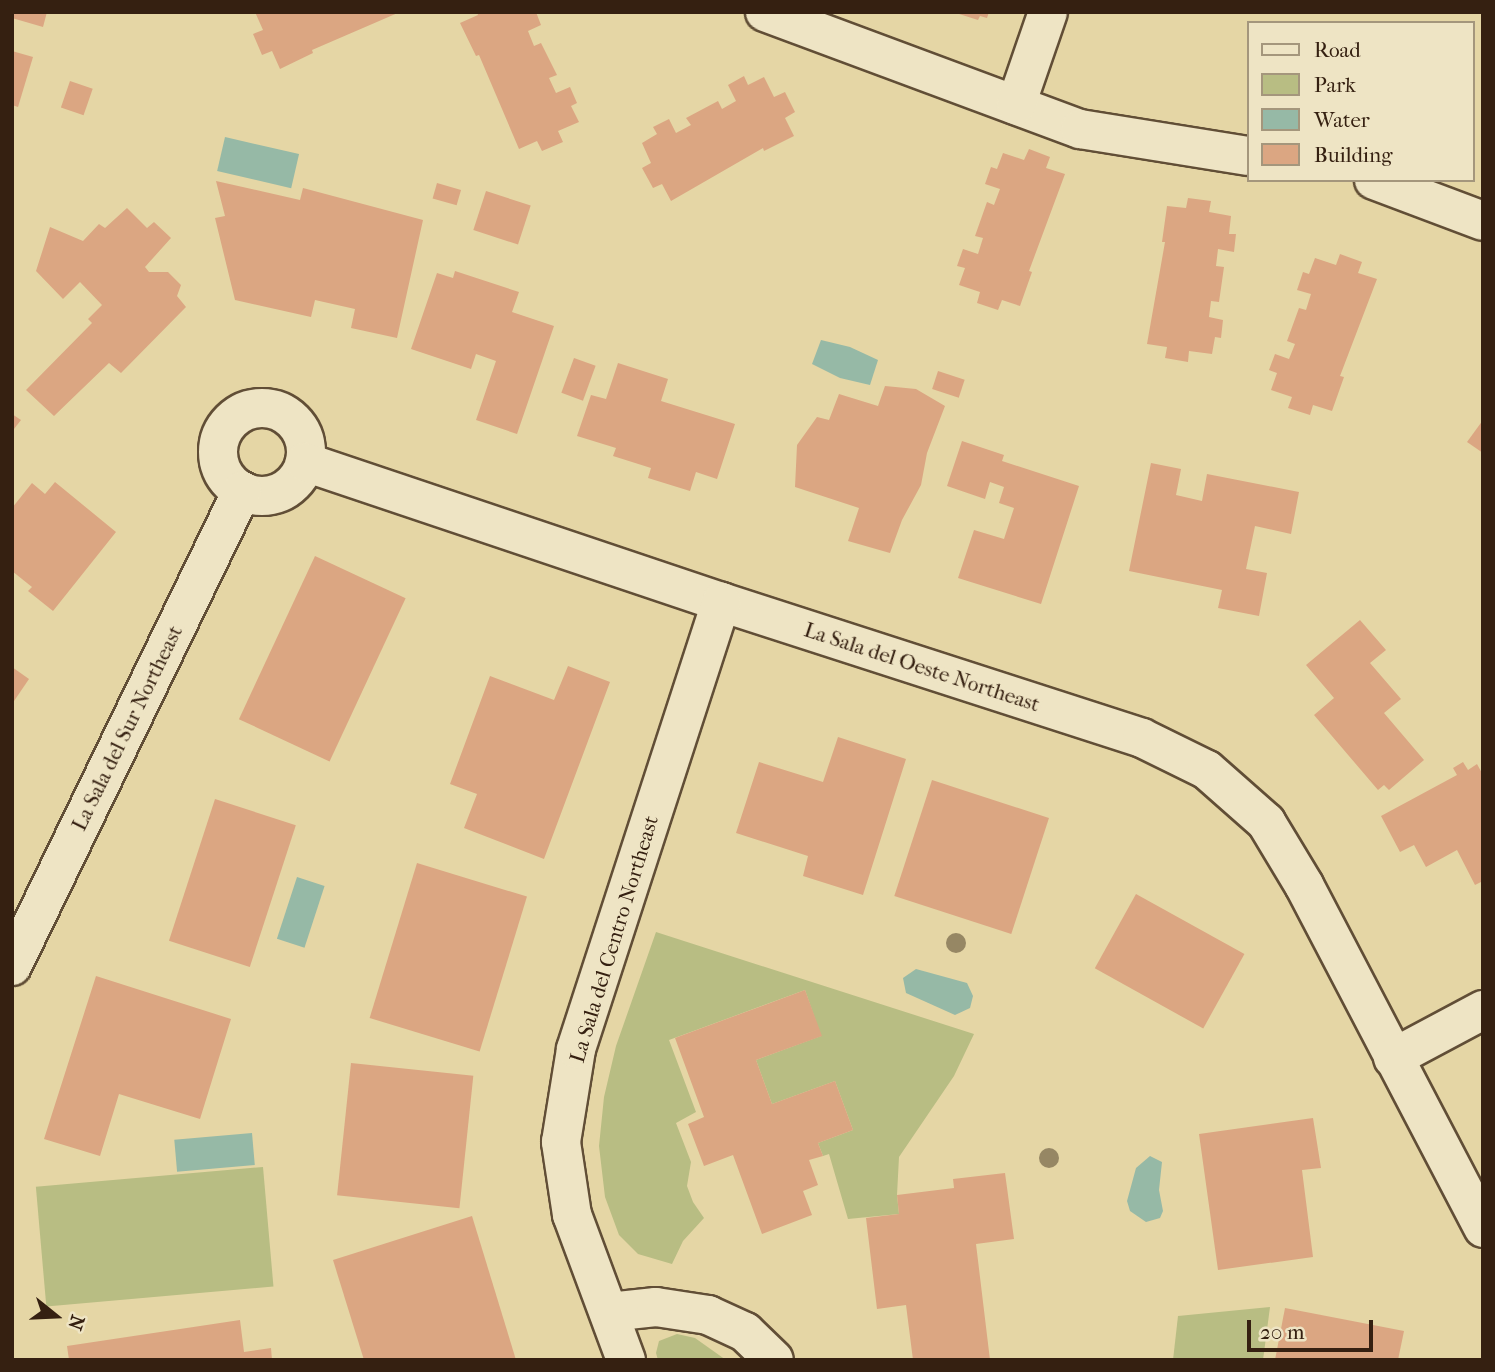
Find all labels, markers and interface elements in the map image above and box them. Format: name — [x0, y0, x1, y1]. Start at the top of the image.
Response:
legend — [1246, 21, 1474, 182]
text: Road — [1314, 38, 1361, 62]
text: Park — [1314, 73, 1356, 97]
text: Water — [1314, 108, 1370, 132]
text: Building — [1314, 143, 1392, 167]
street label: La Sala del Oeste Northeast — [801, 617, 1043, 717]
street label: La Sala del Sur Northeast — [66, 621, 188, 835]
street label: La Sala del Centro Northeast — [564, 812, 664, 1066]
north arrow — [21, 1281, 91, 1351]
scale bar — [1250, 1306, 1376, 1350]
text: N — [63, 1312, 89, 1333]
text: 20 m — [1260, 1320, 1304, 1344]

